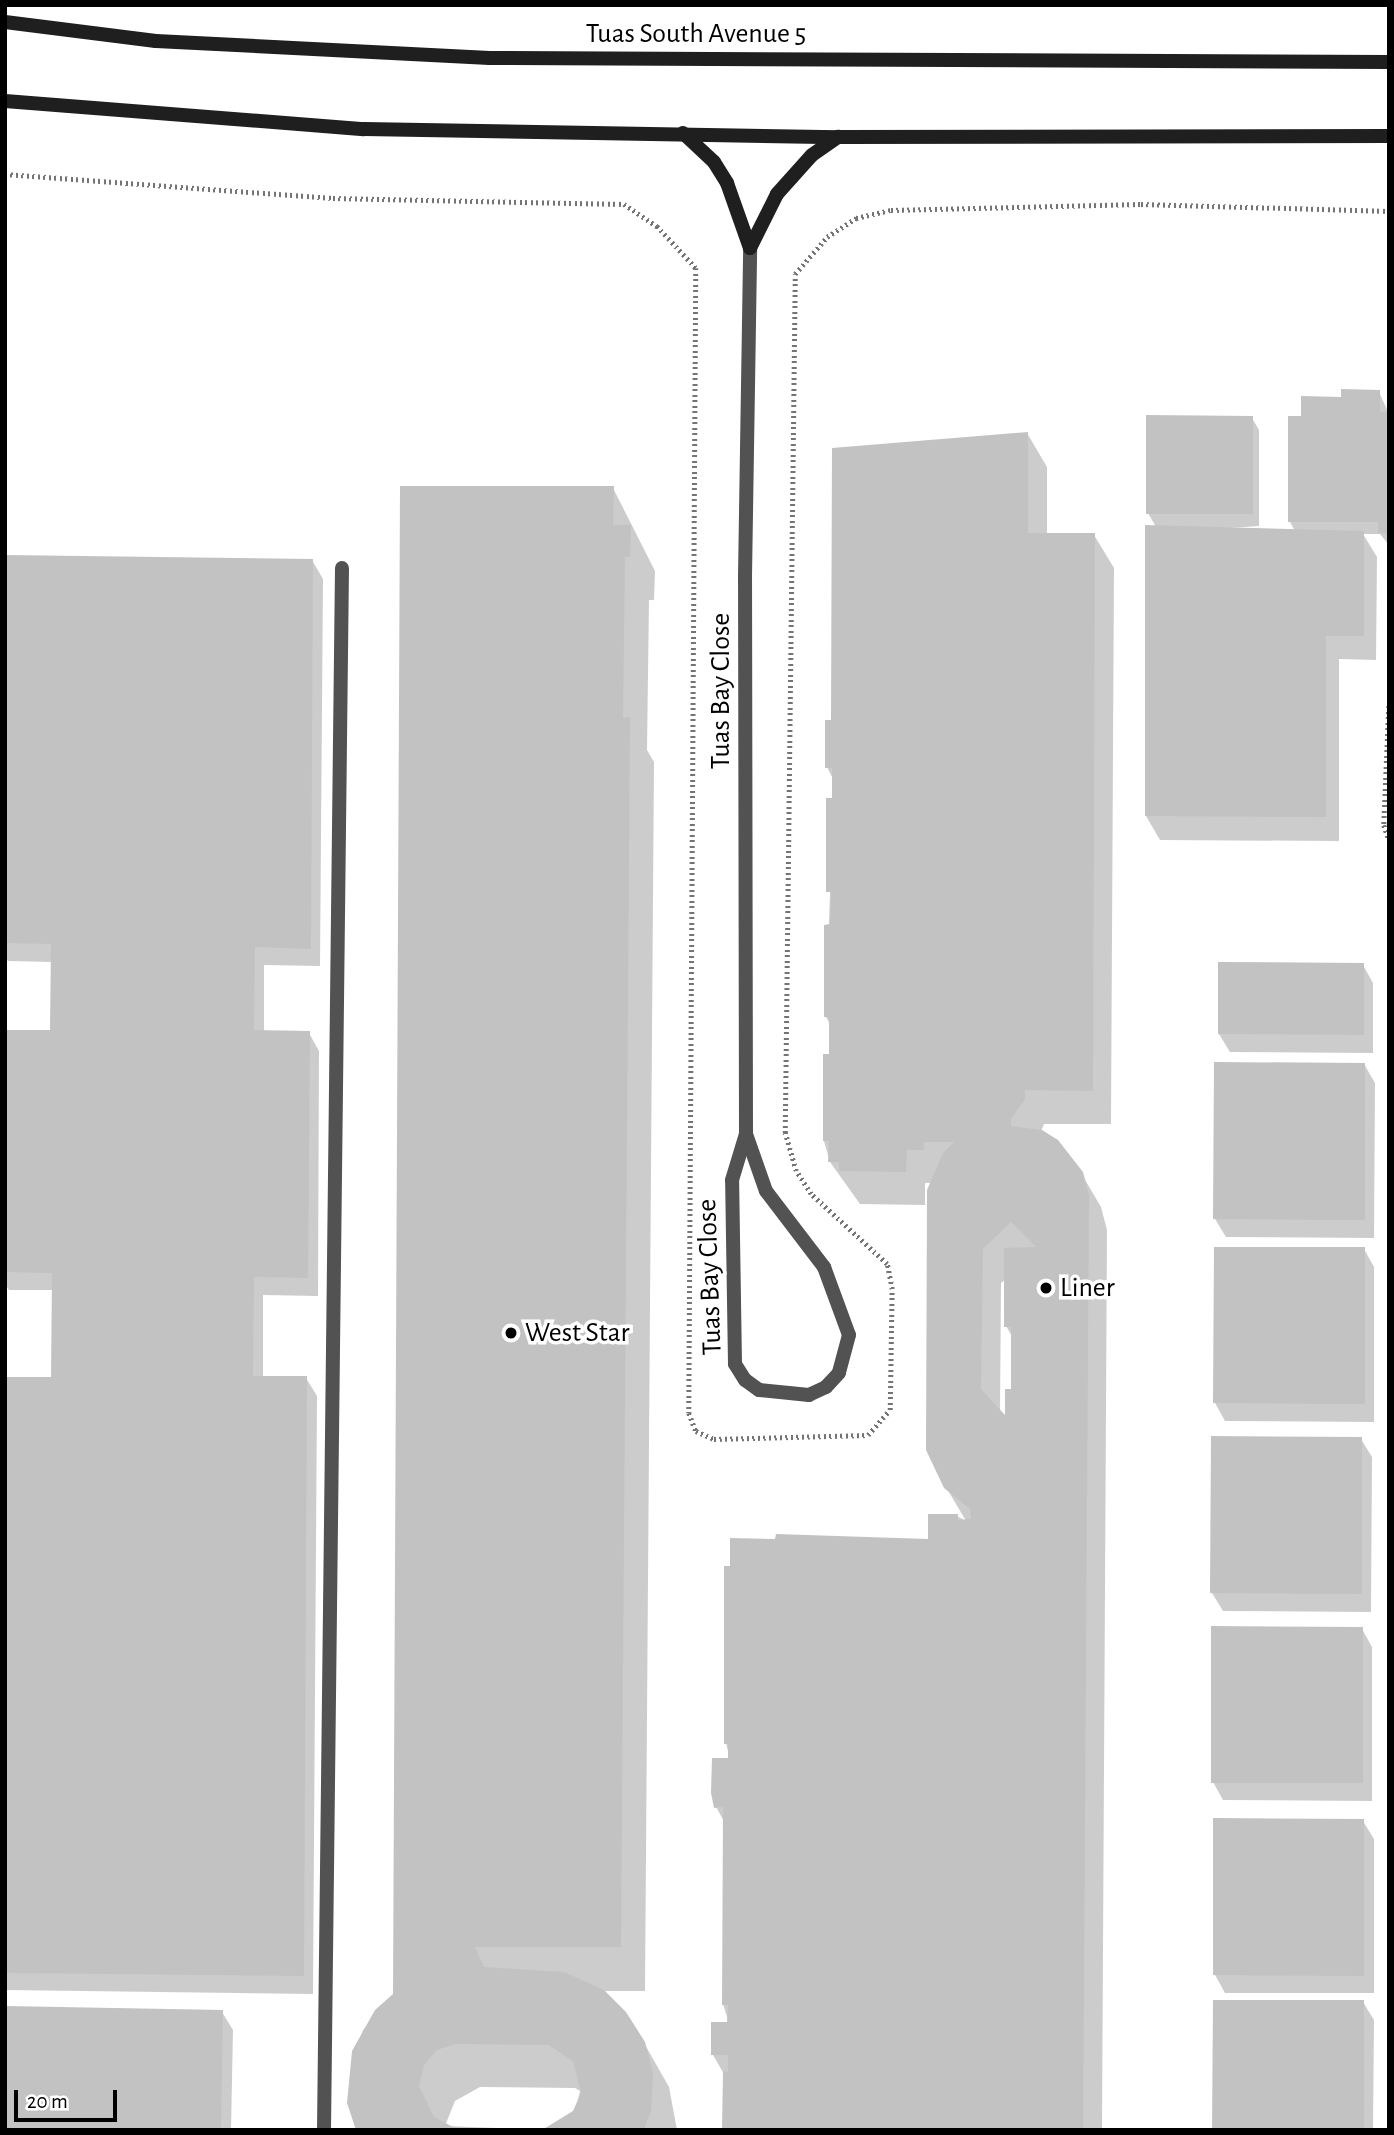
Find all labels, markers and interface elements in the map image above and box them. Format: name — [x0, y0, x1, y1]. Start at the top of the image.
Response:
street label: Tuas South Avenue 5 — [586, 17, 806, 51]
street label: Tuas Bay Close — [704, 613, 738, 769]
street label: Tuas Bay Close — [690, 1198, 730, 1356]
place label: Liner — [1060, 1271, 1115, 1305]
marker: Liner — [1038, 1280, 1054, 1296]
place label: West Star — [525, 1316, 629, 1350]
marker: West Star — [503, 1325, 519, 1341]
scale bar — [18, 2076, 121, 2120]
text: 20 m — [27, 2091, 68, 2112]

